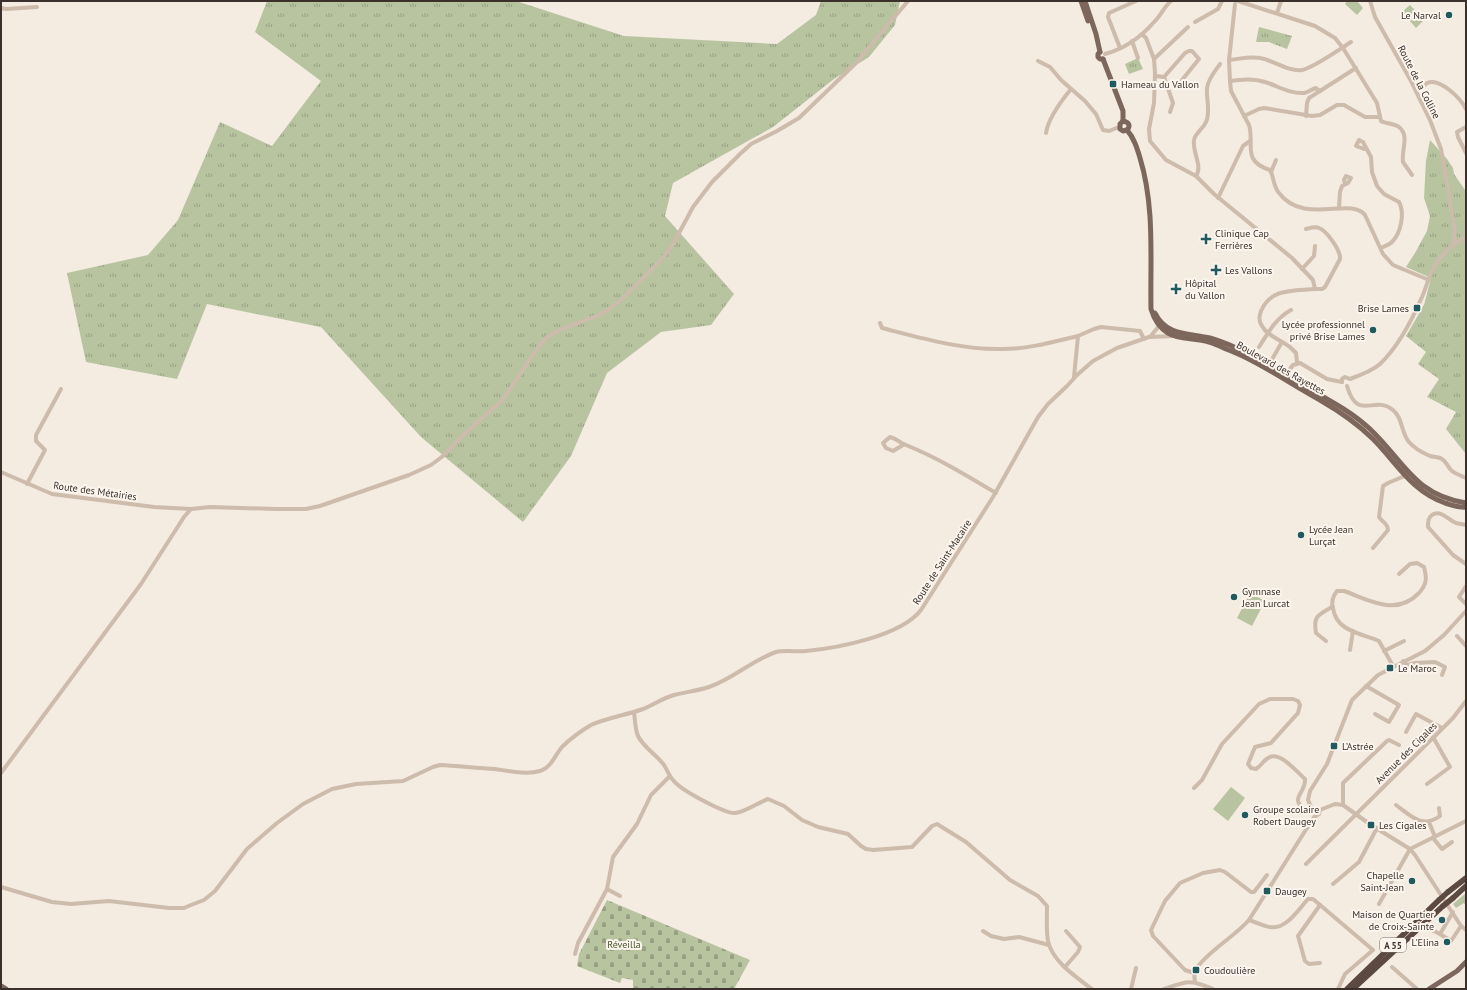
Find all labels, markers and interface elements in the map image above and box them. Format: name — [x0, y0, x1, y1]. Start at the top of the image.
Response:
place label: Le Narval — [1401, 9, 1441, 22]
marker: Le Narval — [1444, 10, 1454, 20]
street label: Route de la Colline — [1395, 43, 1443, 121]
place label: Hameau du Vallon — [1121, 78, 1199, 91]
marker: Hameau du Vallon — [1108, 79, 1118, 89]
place label: Clinique Cap Ferrières — [1215, 227, 1269, 252]
marker: Clinique Cap Ferrières — [1200, 233, 1212, 245]
marker: Les Vallons — [1210, 264, 1222, 276]
place label: Les Vallons — [1225, 264, 1272, 277]
place label: Hôpital du Vallon — [1185, 277, 1225, 302]
marker: Hôpital du Vallon — [1170, 283, 1182, 295]
place label: Brise Lames — [1358, 302, 1409, 315]
marker: Brise Lames — [1412, 303, 1422, 313]
place label: Lycée professionnel privé Brise Lames — [1282, 318, 1365, 343]
marker: Lycée professionnel privé Brise Lames — [1368, 325, 1378, 335]
street label: Boulevard des Rayettes — [1234, 338, 1328, 398]
street label: Route des Métairies — [53, 479, 137, 503]
street label: Route de Saint-Macaire — [910, 517, 974, 607]
place label: Lycée Jean Lurçat — [1309, 523, 1353, 548]
marker: Lycée Jean Lurçat — [1296, 530, 1306, 540]
place label: Gymnase Jean Lurcat — [1241, 585, 1290, 610]
marker: Gymnase Jean Lurcat — [1229, 592, 1239, 602]
place label: Le Maroc — [1398, 662, 1437, 675]
marker: Le Maroc — [1385, 663, 1395, 673]
street label: Avenue des Cigales — [1372, 719, 1440, 787]
place label: L’Astrée — [1342, 740, 1374, 753]
marker: L’Astrée — [1329, 741, 1339, 751]
place label: Groupe scolaire Robert Daugey — [1253, 803, 1319, 828]
marker: Groupe scolaire Robert Daugey — [1240, 810, 1250, 820]
place label: Les Cigales — [1379, 819, 1426, 832]
marker: Les Cigales — [1366, 820, 1376, 830]
place label: Chapelle Saint-Jean — [1360, 869, 1404, 894]
marker: Chapelle Saint-Jean — [1407, 876, 1417, 886]
place label: Daugey — [1275, 885, 1307, 898]
marker: Daugey — [1262, 886, 1272, 896]
place label: Maison de Quartier de Croix-Sainte — [1352, 908, 1435, 933]
marker: Maison de Quartier de Croix-Sainte — [1437, 915, 1447, 925]
place label: L'Elina — [1412, 936, 1439, 949]
marker: L'Elina — [1442, 937, 1452, 947]
park label: Réveilla — [607, 938, 641, 951]
road number: A 55 — [1380, 938, 1406, 952]
place label: Coudoulière — [1204, 964, 1255, 977]
marker: Coudoulière — [1191, 965, 1201, 975]

